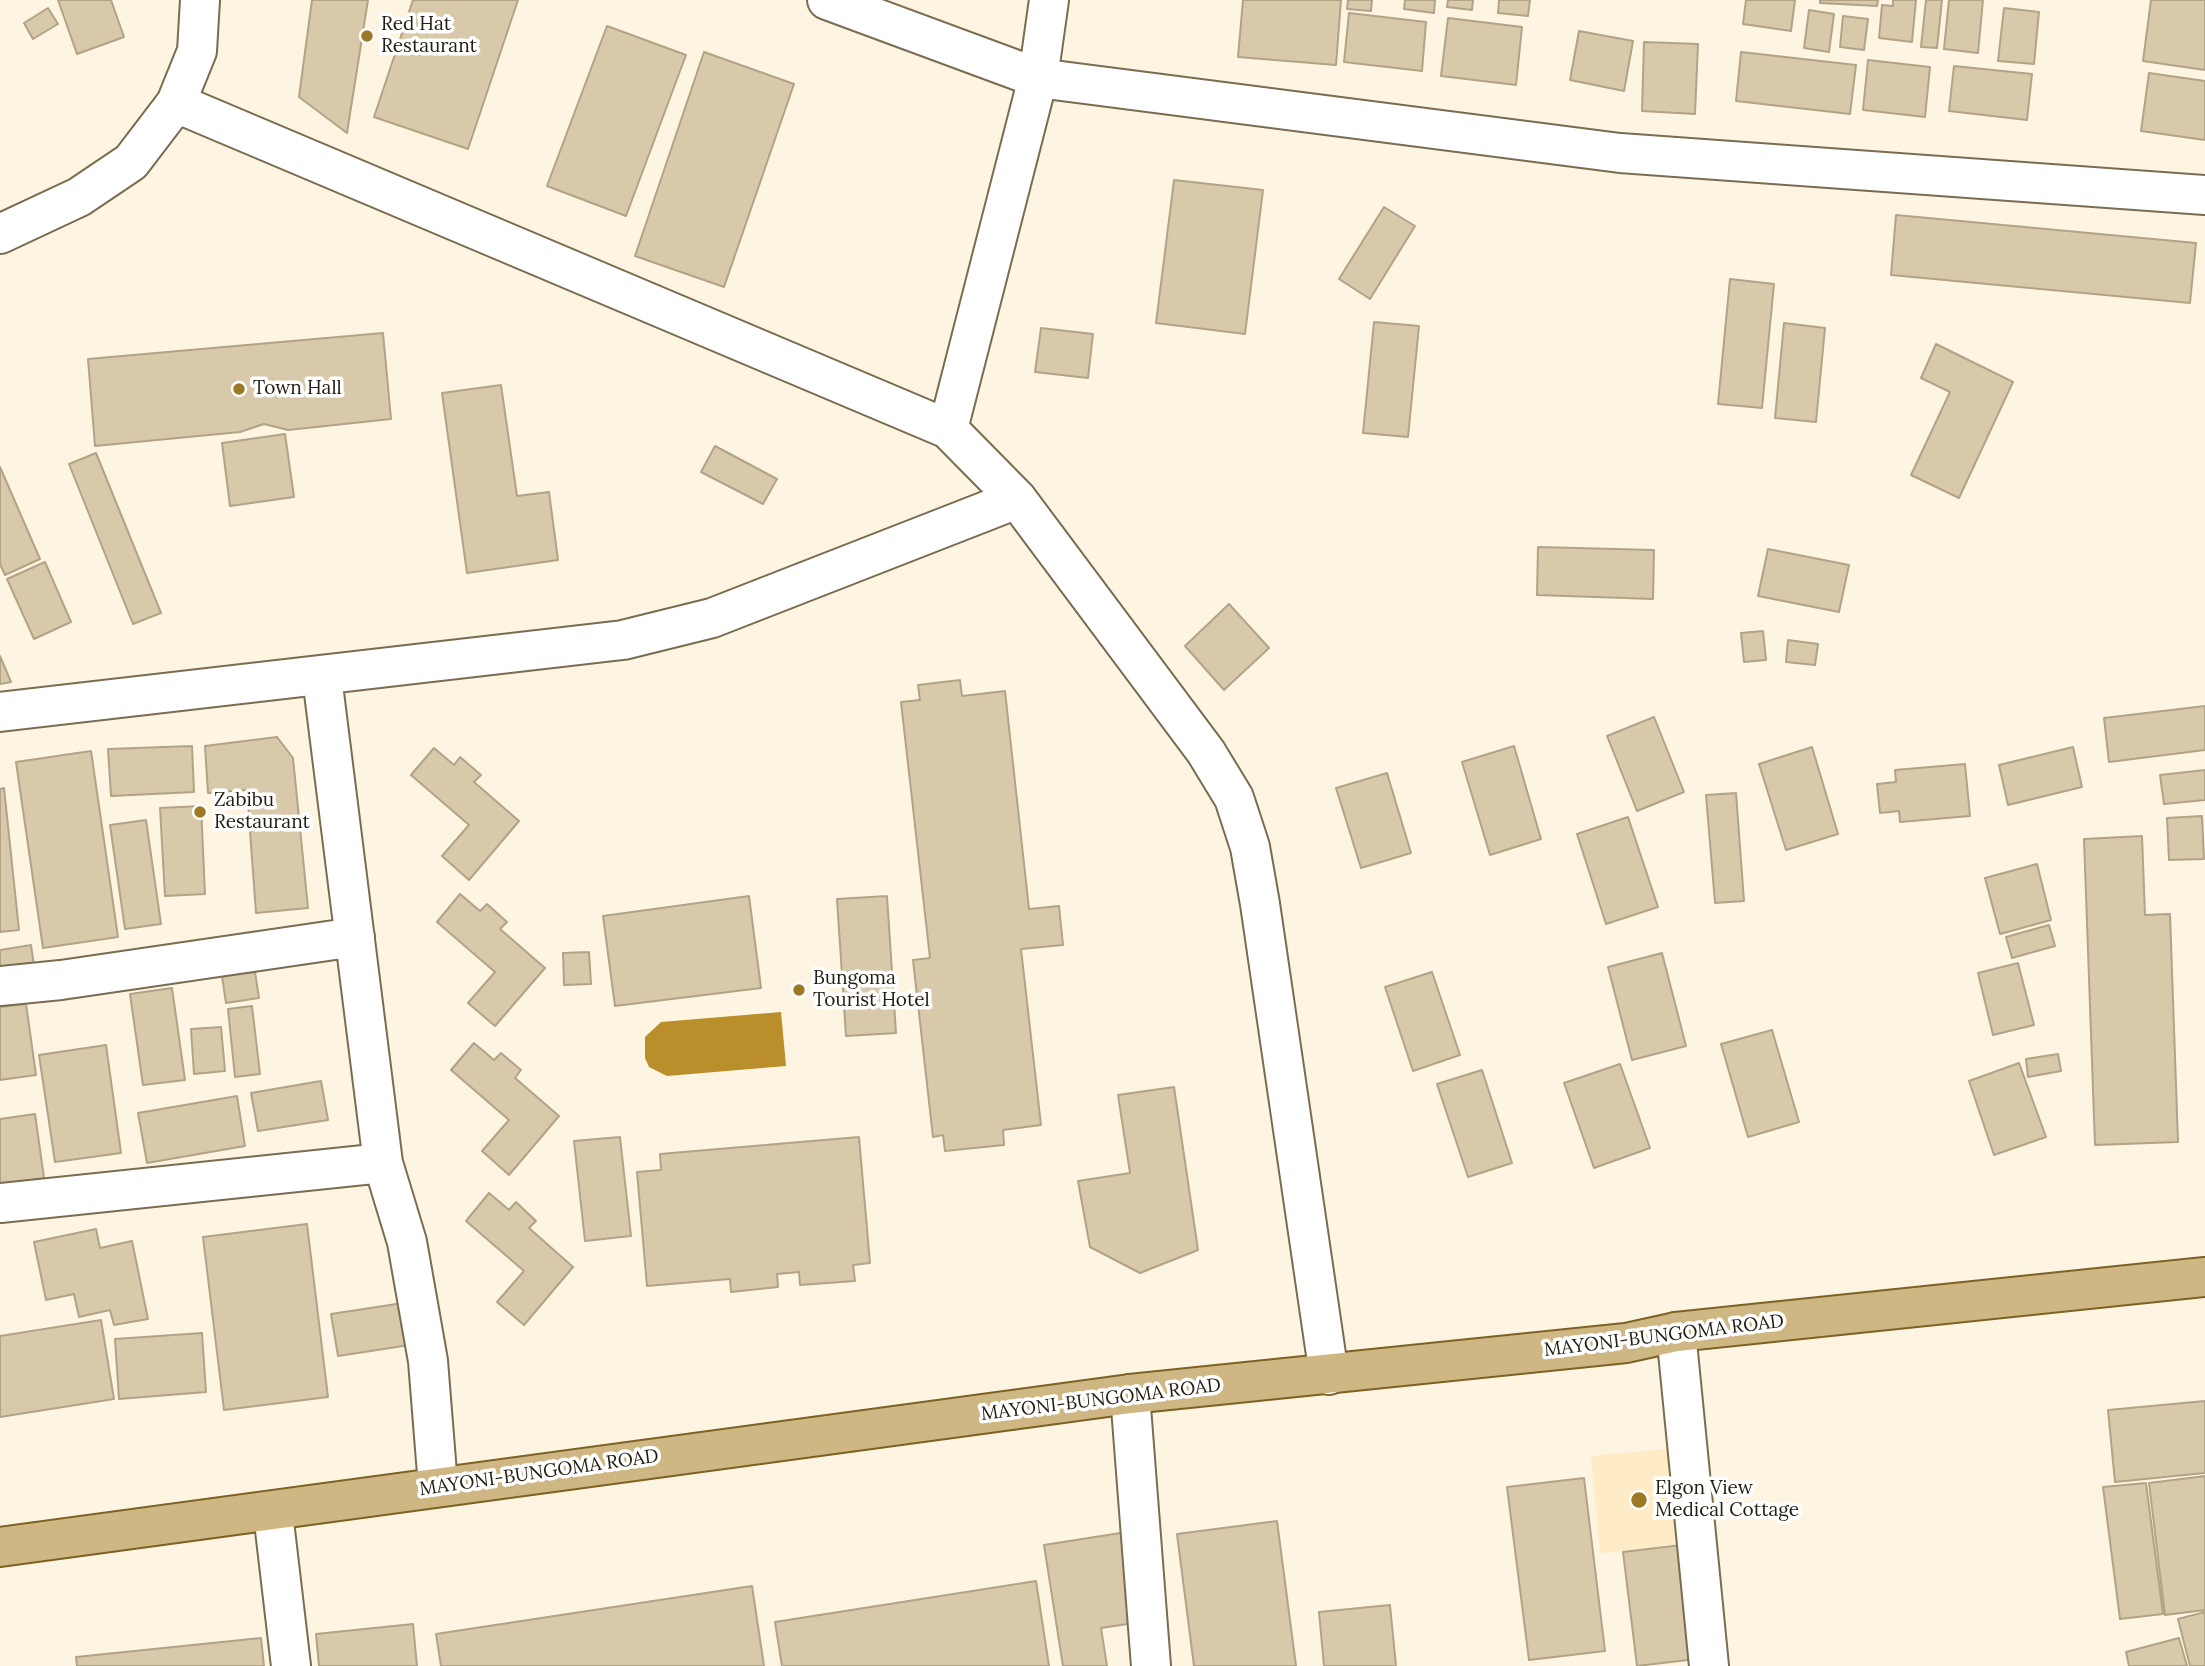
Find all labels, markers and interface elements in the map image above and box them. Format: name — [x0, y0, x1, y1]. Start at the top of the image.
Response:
place label: Red Hat Restaurant — [381, 14, 477, 58]
marker: Red Hat Restaurant — [359, 28, 375, 44]
place label: Town Hall — [253, 378, 342, 400]
marker: Town Hall — [231, 381, 247, 397]
place label: Zabibu Restaurant — [214, 790, 310, 834]
marker: Zabibu Restaurant — [192, 804, 208, 820]
place label: Bungoma Tourist Hotel — [813, 968, 930, 1012]
marker: Bungoma Tourist Hotel — [791, 982, 807, 998]
street label: MAYONI-BUNGOMA ROAD — [1543, 1310, 1785, 1362]
street label: MAYONI-BUNGOMA ROAD — [980, 1374, 1222, 1426]
street label: MAYONI-BUNGOMA ROAD — [418, 1445, 660, 1501]
place label: Elgon View Medical Cottage — [1655, 1478, 1799, 1522]
marker: Elgon View Medical Cottage — [1629, 1490, 1649, 1510]

